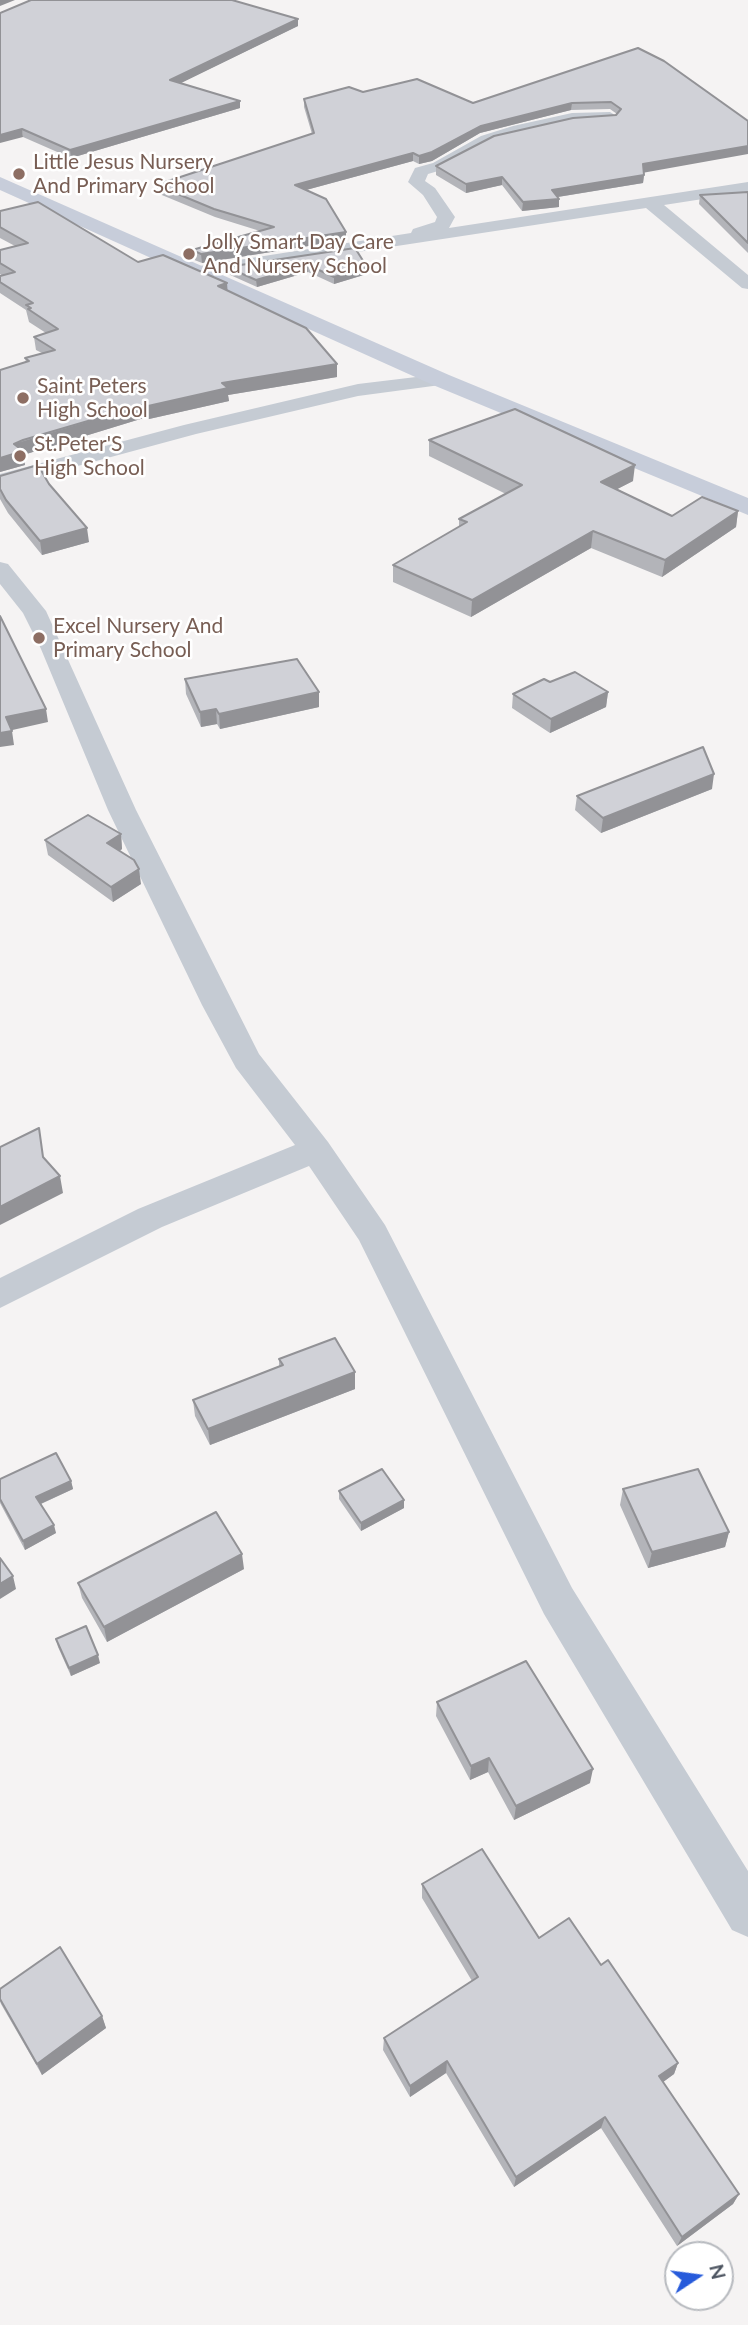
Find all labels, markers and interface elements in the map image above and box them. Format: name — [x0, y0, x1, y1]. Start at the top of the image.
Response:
place label: Little Jesus Nursery And Primary School — [33, 149, 215, 199]
marker: Little Jesus Nursery And Primary School — [11, 166, 27, 182]
place label: Jolly Smart Day Care And Nursery School — [203, 229, 394, 279]
marker: Jolly Smart Day Care And Nursery School — [181, 246, 197, 262]
place label: Saint Peters High School — [37, 373, 148, 423]
marker: Saint Peters High School — [15, 390, 31, 406]
place label: St.Peter'S High School — [34, 431, 145, 481]
marker: St.Peter'S High School — [12, 448, 28, 464]
place label: Excel Nursery And Primary School — [53, 613, 223, 663]
marker: Excel Nursery And Primary School — [31, 630, 47, 646]
north arrow — [664, 2241, 734, 2311]
text: N — [705, 2262, 731, 2281]

